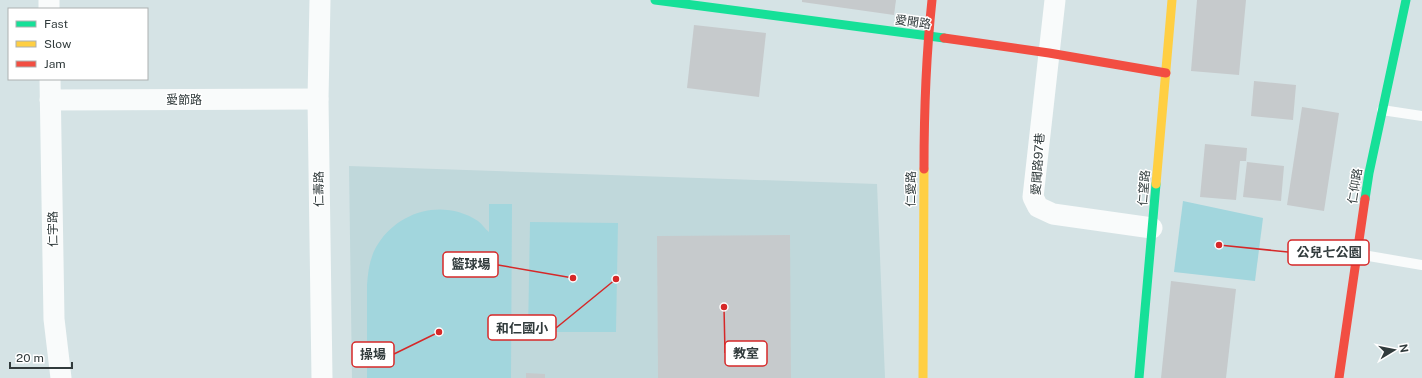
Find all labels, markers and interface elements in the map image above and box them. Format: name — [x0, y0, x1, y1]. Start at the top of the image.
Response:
legend — [8, 8, 148, 80]
street label: 愛聞路 — [894, 13, 932, 31]
text: Fast — [44, 17, 69, 31]
text: Slow — [44, 37, 72, 51]
text: Jam — [44, 57, 66, 71]
street label: 愛節路 — [166, 93, 202, 107]
street label: 愛聞路97巷 — [1029, 132, 1047, 196]
street label: 仁仰路 — [1345, 167, 1365, 205]
street label: 仁望路 — [1135, 169, 1153, 207]
street label: 仁壽路 — [312, 171, 326, 207]
street label: 仁愛路 — [904, 171, 918, 207]
street label: 仁宇路 — [46, 211, 60, 247]
callout: 公兒七公園 — [1288, 240, 1369, 265]
text: 公兒七公園 — [1296, 245, 1362, 260]
callout: 籃球場 — [443, 252, 498, 277]
text: 籃球場 — [451, 257, 491, 272]
callout: 和仁國小 — [488, 315, 556, 340]
text: 和仁國小 — [496, 321, 549, 336]
north arrow — [1374, 330, 1414, 370]
callout: 教室 — [725, 341, 767, 366]
callout: 操場 — [352, 342, 394, 367]
text: N — [1397, 343, 1411, 354]
scale bar — [10, 344, 72, 370]
text: 教室 — [733, 346, 759, 361]
text: 操場 — [360, 347, 386, 362]
text: 20 m — [16, 351, 44, 365]

